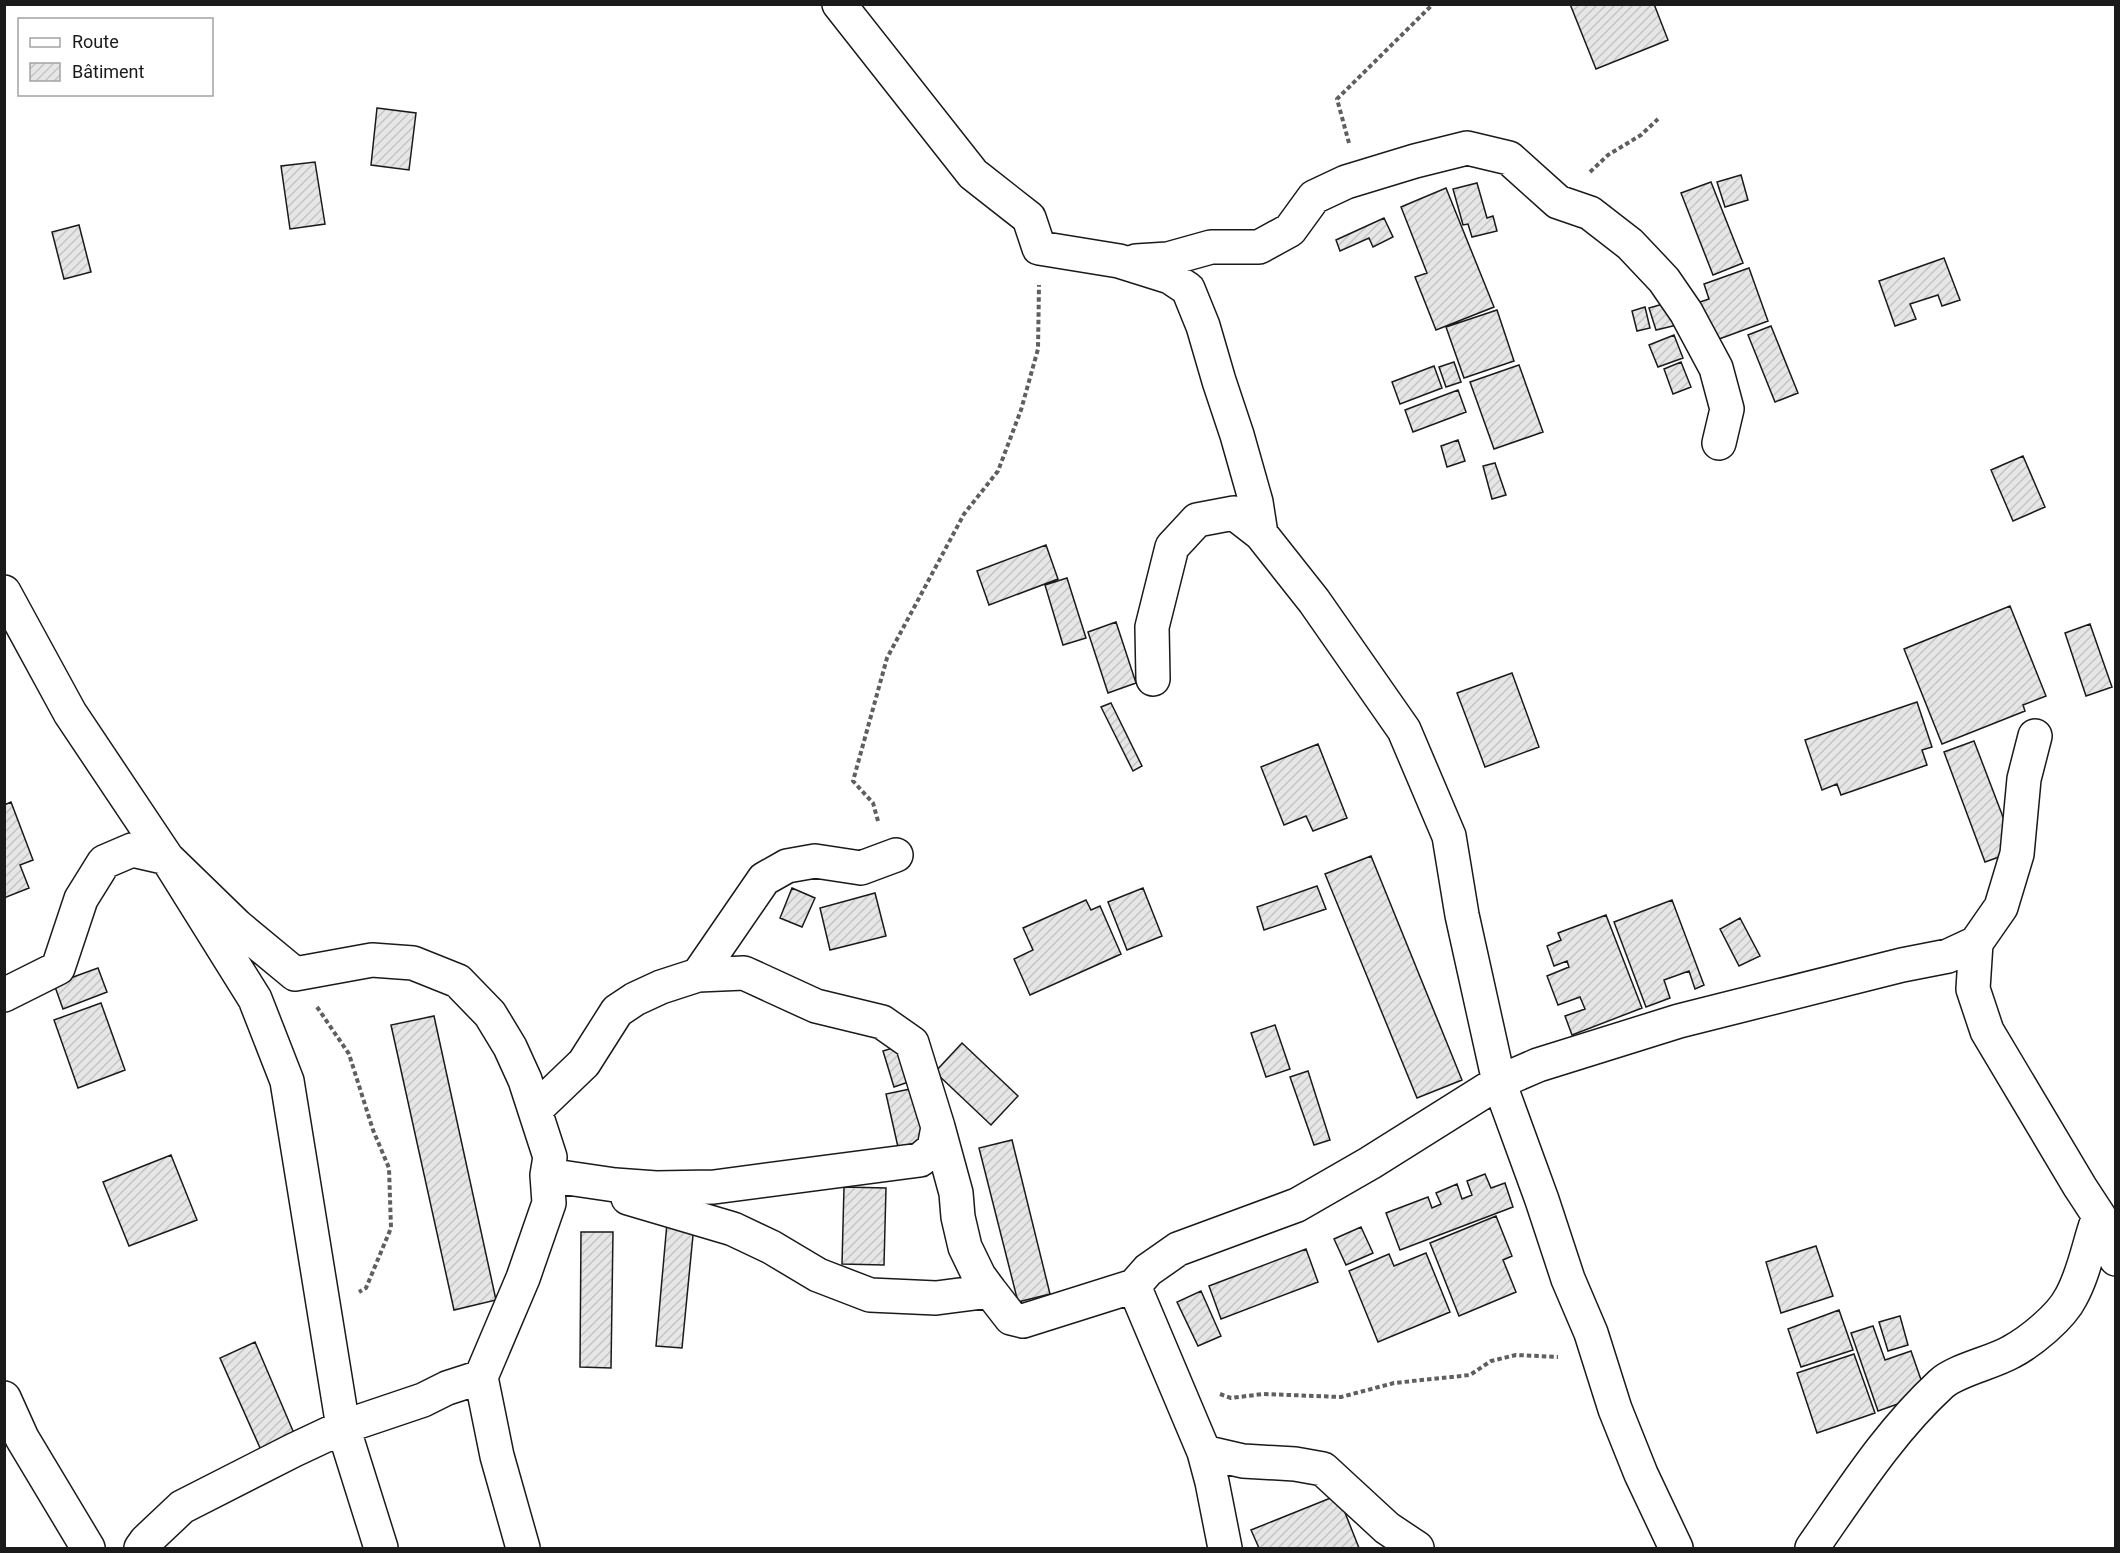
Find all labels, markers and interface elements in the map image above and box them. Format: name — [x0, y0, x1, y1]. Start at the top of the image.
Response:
legend — [18, 18, 213, 96]
text: Route — [72, 31, 119, 52]
text: Bâtiment — [72, 61, 145, 82]

